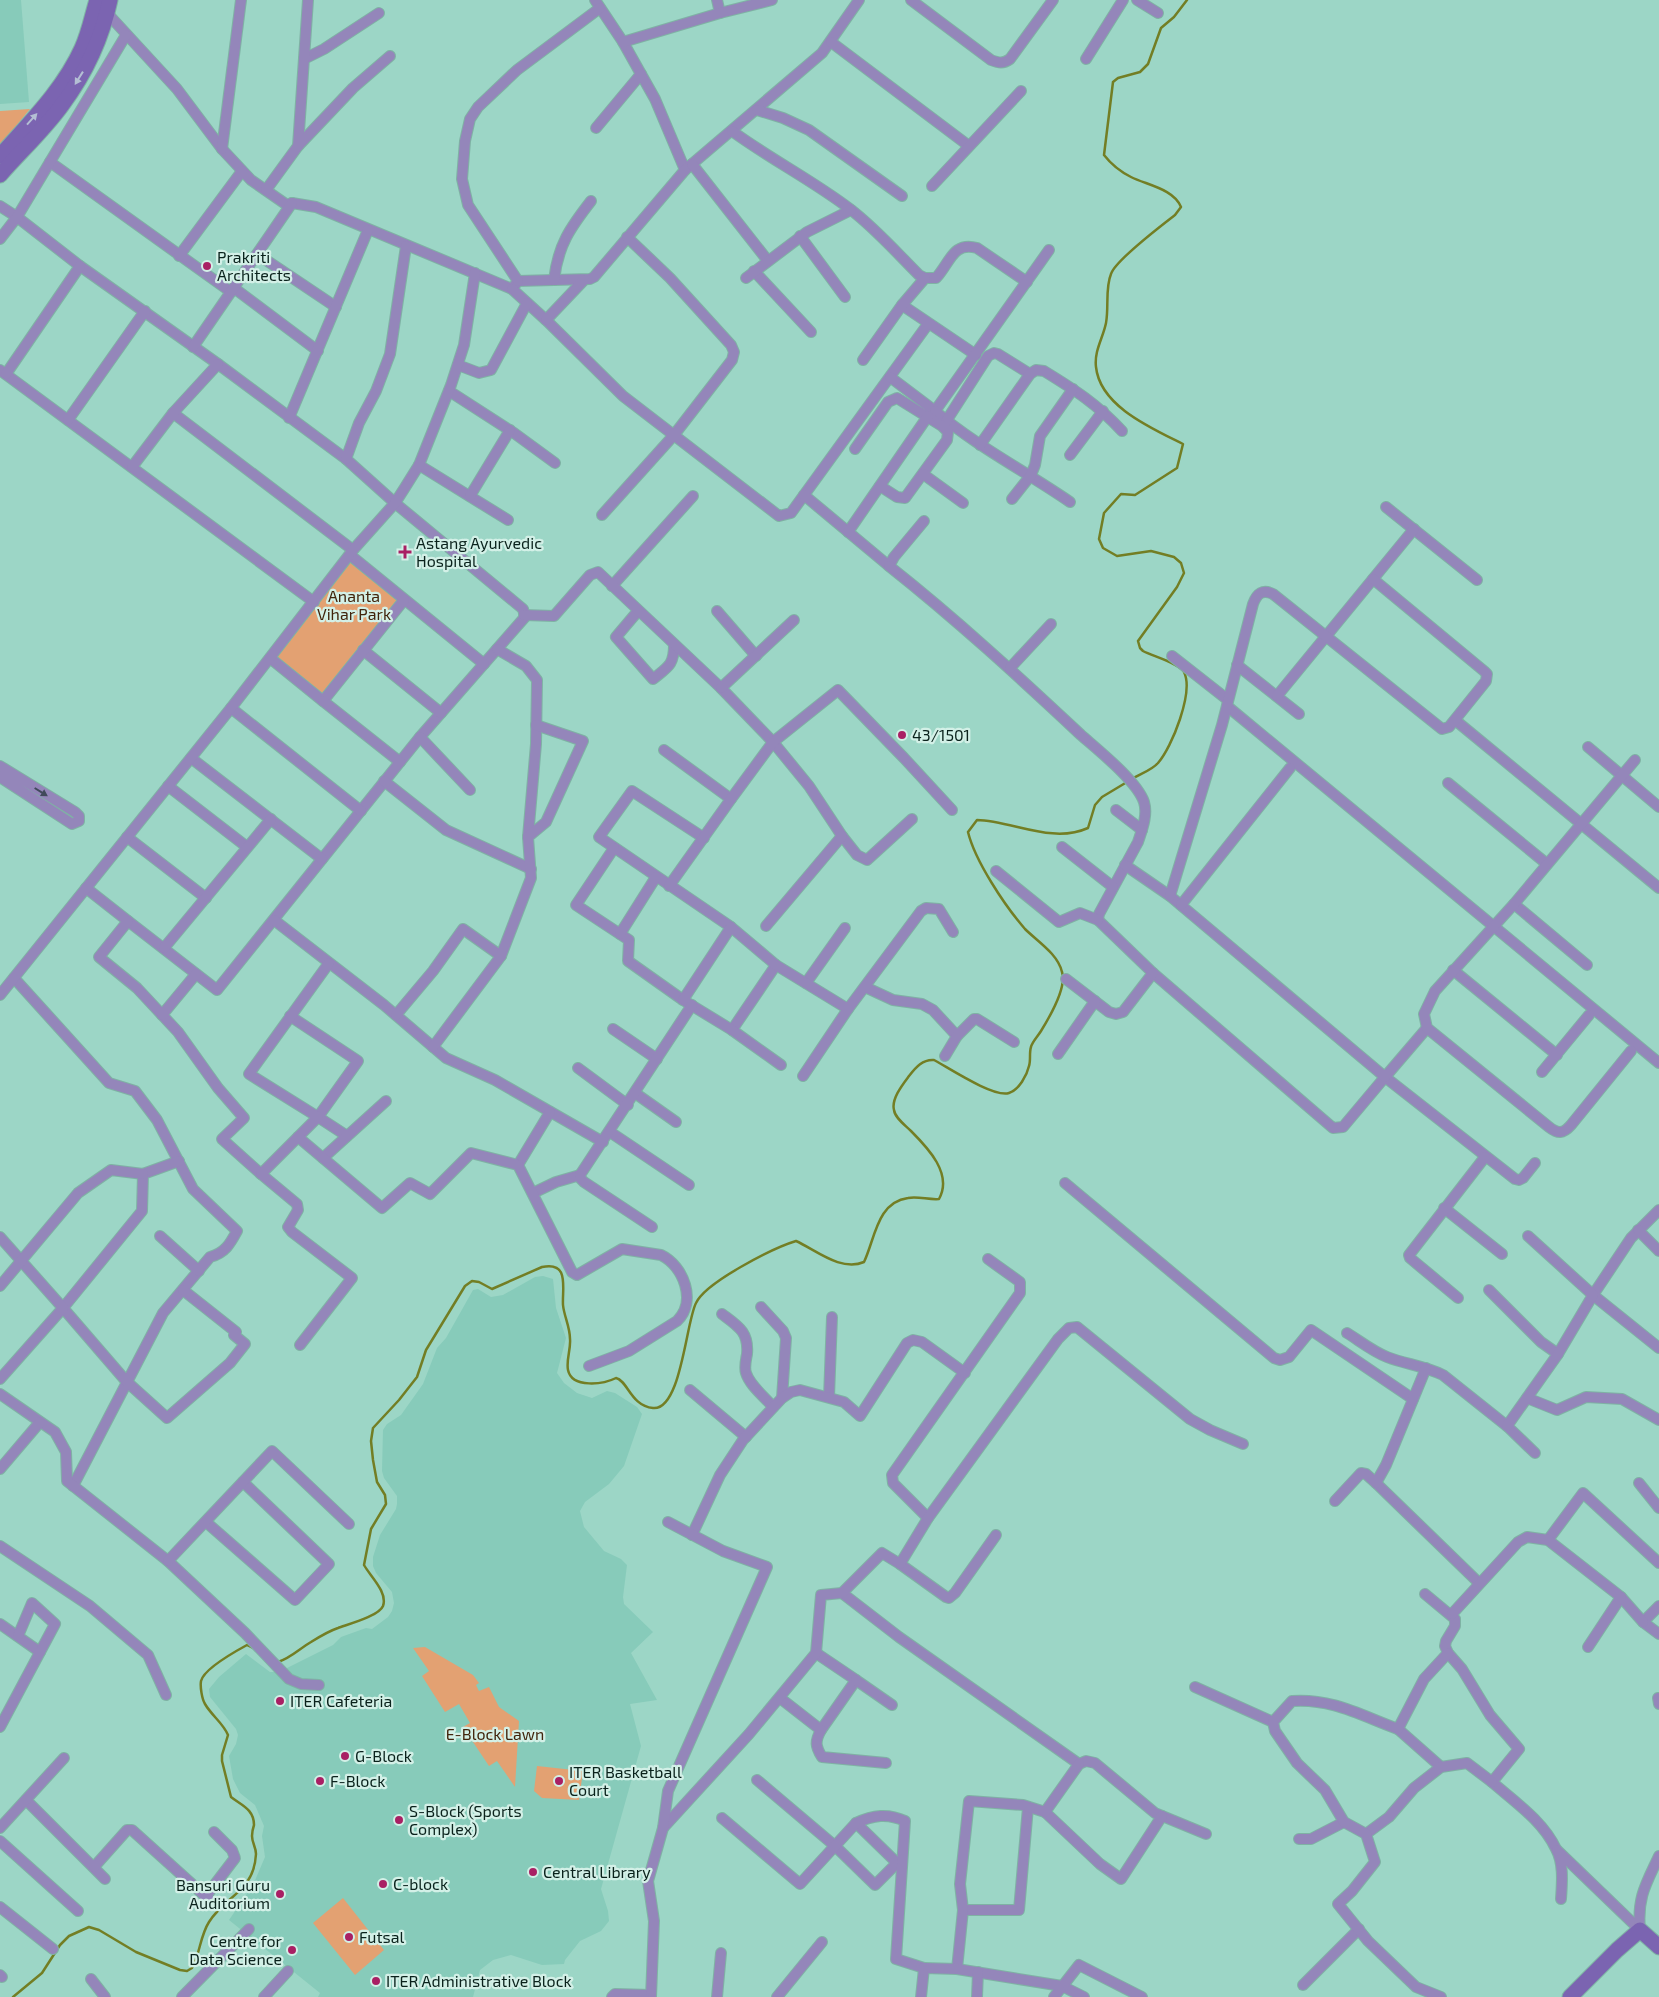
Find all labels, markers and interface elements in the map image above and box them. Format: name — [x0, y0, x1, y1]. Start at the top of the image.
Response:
one-way arrow — [75, 71, 84, 84]
one-way arrow — [26, 114, 38, 126]
place label: Prakriti Architects — [217, 247, 291, 284]
marker: Prakriti Architects — [201, 260, 213, 272]
place label: Astang Ayurvedic Hospital — [416, 533, 542, 570]
marker: Astang Ayurvedic Hospital — [398, 545, 412, 559]
park label: Ananta Vihar Park — [317, 586, 391, 623]
place label: 43/1501 — [912, 725, 970, 744]
marker: 43/1501 — [896, 729, 908, 741]
one-way arrow — [35, 787, 48, 796]
place label: ITER Cafeteria — [290, 1691, 392, 1710]
marker: ITER Cafeteria — [274, 1695, 286, 1707]
park label: E-Block Lawn — [446, 1724, 544, 1743]
place label: G-Block — [355, 1746, 412, 1765]
marker: G-Block — [339, 1750, 351, 1762]
place label: ITER Basketball Court — [569, 1762, 682, 1799]
place label: F-Block — [330, 1771, 385, 1790]
marker: F-Block — [314, 1775, 326, 1787]
marker: ITER Basketball Court — [553, 1775, 565, 1787]
place label: S-Block (Sports Complex) — [409, 1801, 522, 1838]
marker: S-Block (Sports Complex) — [393, 1814, 405, 1826]
place label: Central Library — [543, 1862, 651, 1881]
marker: Central Library — [527, 1866, 539, 1878]
place label: C-block — [393, 1874, 448, 1893]
place label: Bansuri Guru Auditorium — [176, 1875, 270, 1912]
marker: C-block — [377, 1878, 389, 1890]
marker: Bansuri Guru Auditorium — [274, 1888, 286, 1900]
place label: Futsal — [359, 1927, 404, 1946]
place label: Centre for Data Science — [189, 1931, 283, 1968]
marker: Futsal — [343, 1931, 355, 1943]
marker: Centre for Data Science — [286, 1944, 298, 1956]
place label: ITER Administrative Block — [386, 1971, 572, 1990]
marker: ITER Administrative Block — [370, 1975, 382, 1987]

